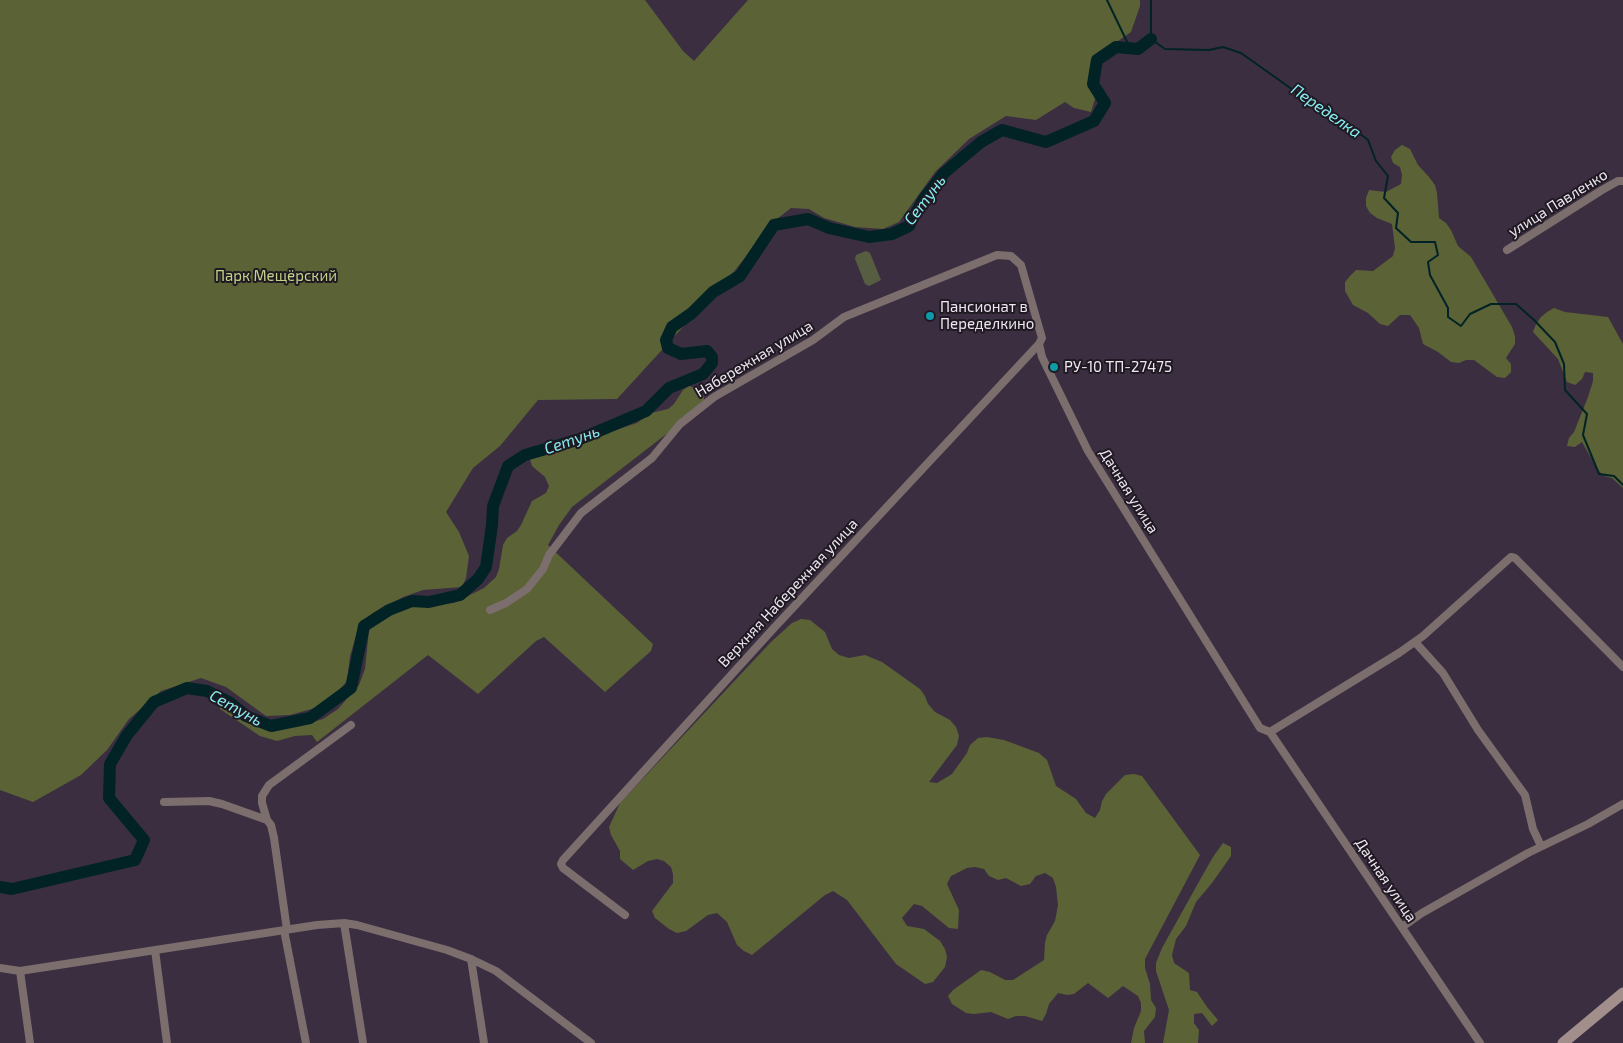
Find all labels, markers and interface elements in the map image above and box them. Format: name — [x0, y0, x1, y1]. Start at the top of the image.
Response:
water label: Переделка — [1287, 80, 1365, 142]
street label: улица Павленко — [1505, 165, 1611, 241]
water label: Сетунь — [900, 171, 950, 229]
park label: Парк Мещёрский — [215, 267, 337, 285]
place label: Пансионат в Переделкино — [940, 298, 1034, 333]
marker: Пансионат в Переделкино — [924, 310, 936, 322]
street label: Набережная улица — [692, 317, 816, 401]
place label: РУ-10 ТП-27475 — [1064, 358, 1172, 376]
marker: РУ-10 ТП-27475 — [1048, 361, 1060, 373]
water label: Сетунь — [542, 422, 602, 458]
street label: Дачная улица — [1096, 445, 1162, 537]
street label: Верхняя Набережная улица — [714, 515, 862, 671]
water label: Сетунь — [206, 686, 266, 730]
street label: Дачная улица — [1351, 835, 1421, 925]

